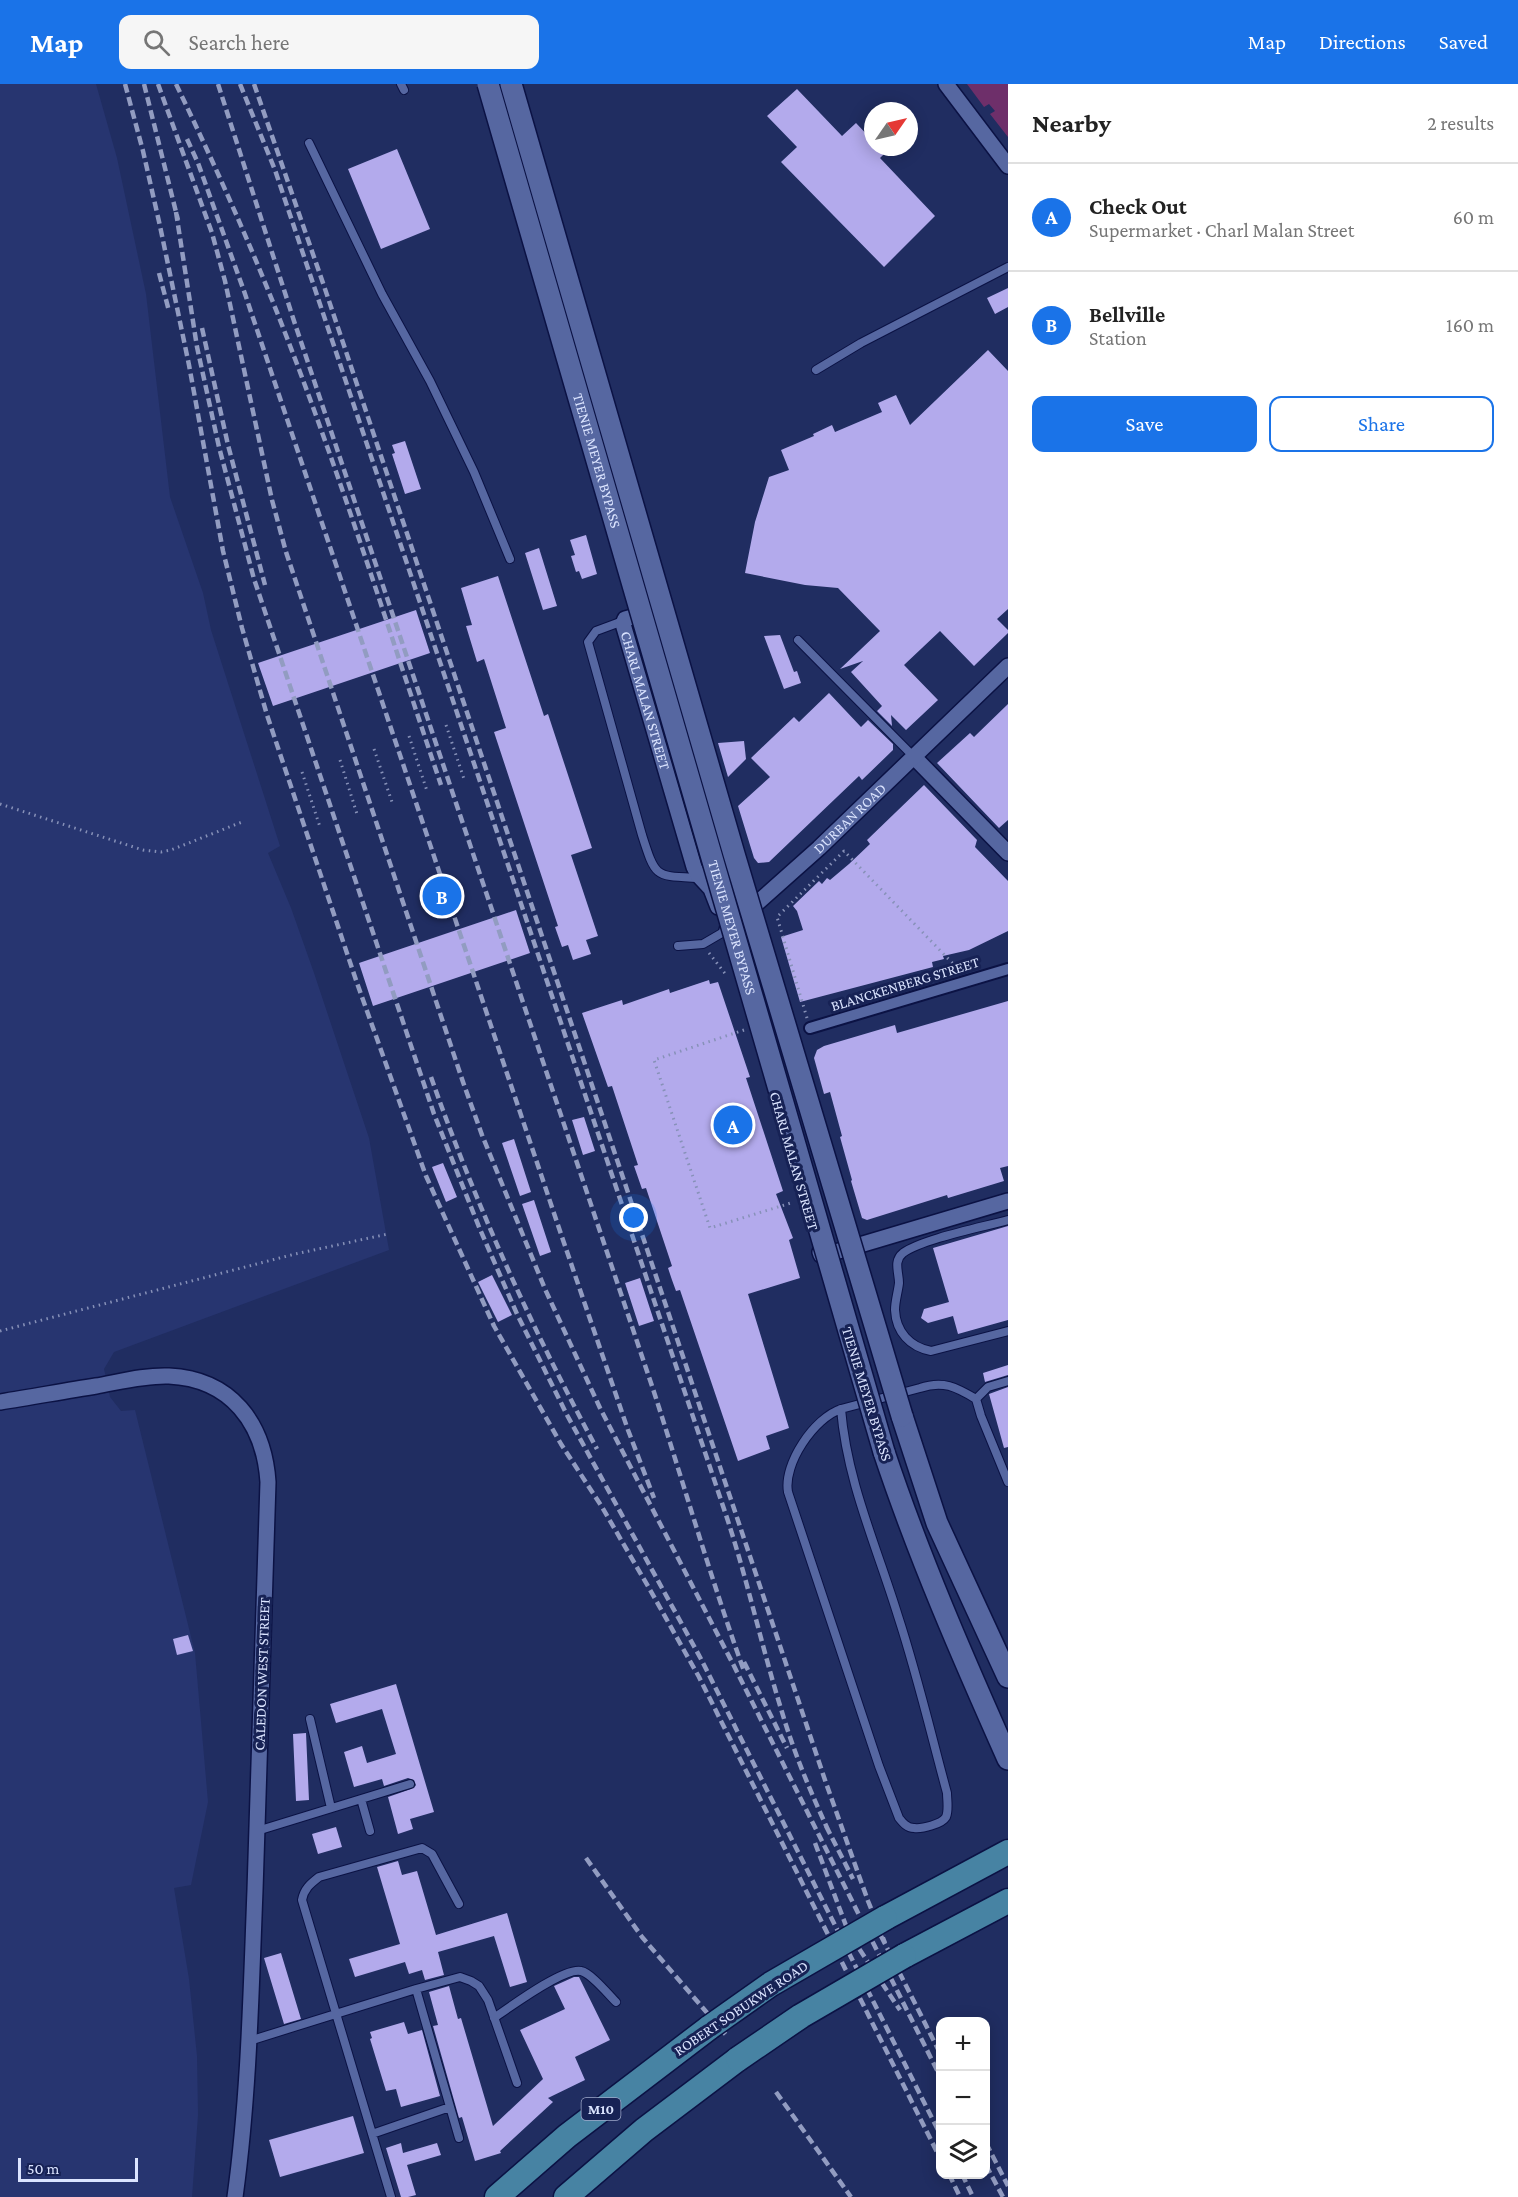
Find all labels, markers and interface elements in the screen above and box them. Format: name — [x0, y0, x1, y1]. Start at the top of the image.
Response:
search box — [119, 15, 539, 69]
icon: search — [140, 26, 173, 59]
text: Map — [30, 27, 83, 58]
text: Search here — [188, 30, 289, 55]
text: Map — [1248, 30, 1286, 54]
text: Directions — [1319, 30, 1406, 54]
text: Saved — [1439, 30, 1488, 54]
north arrow — [864, 102, 918, 156]
text: Nearby — [1032, 109, 1111, 138]
text: 2 results — [1427, 112, 1494, 134]
text: Check Out — [1089, 194, 1187, 219]
text: A — [1046, 206, 1057, 228]
text: 60 m — [1453, 206, 1494, 228]
text: Supermarket · Charl Malan Street — [1089, 219, 1354, 241]
text: Bellville — [1089, 302, 1165, 327]
text: B — [1046, 314, 1057, 336]
text: 160 m — [1446, 314, 1494, 336]
text: Station — [1089, 327, 1147, 349]
street label: TIENIE MEYER BYPASS — [570, 391, 624, 530]
button: Save — [1032, 396, 1257, 452]
button: Share — [1269, 396, 1494, 452]
street label: CHARL MALAN STREET — [618, 629, 673, 772]
street label: DURBAN ROAD — [810, 780, 889, 857]
street label: TIENIE MEYER BYPASS — [705, 858, 759, 997]
pin: B — [422, 874, 462, 918]
street label: BLANCKENBERG STREET — [829, 954, 981, 1014]
street label: CHARL MALAN STREET — [767, 1090, 821, 1232]
pin: A — [714, 1102, 752, 1148]
your location — [619, 1203, 648, 1232]
street label: TIENIE MEYER BYPASS — [839, 1325, 895, 1463]
street label: CALEDON WEST STREET — [251, 1597, 273, 1751]
street label: ROBERT SOBUKWE ROAD — [671, 1957, 811, 2059]
map controls — [936, 2017, 990, 2179]
button: + — [936, 2017, 990, 2071]
button: − — [936, 2071, 990, 2125]
road number: M10 — [582, 2098, 620, 2120]
button: layers — [936, 2125, 990, 2179]
scale bar — [18, 2155, 138, 2182]
text: 50 m — [27, 2160, 59, 2177]

